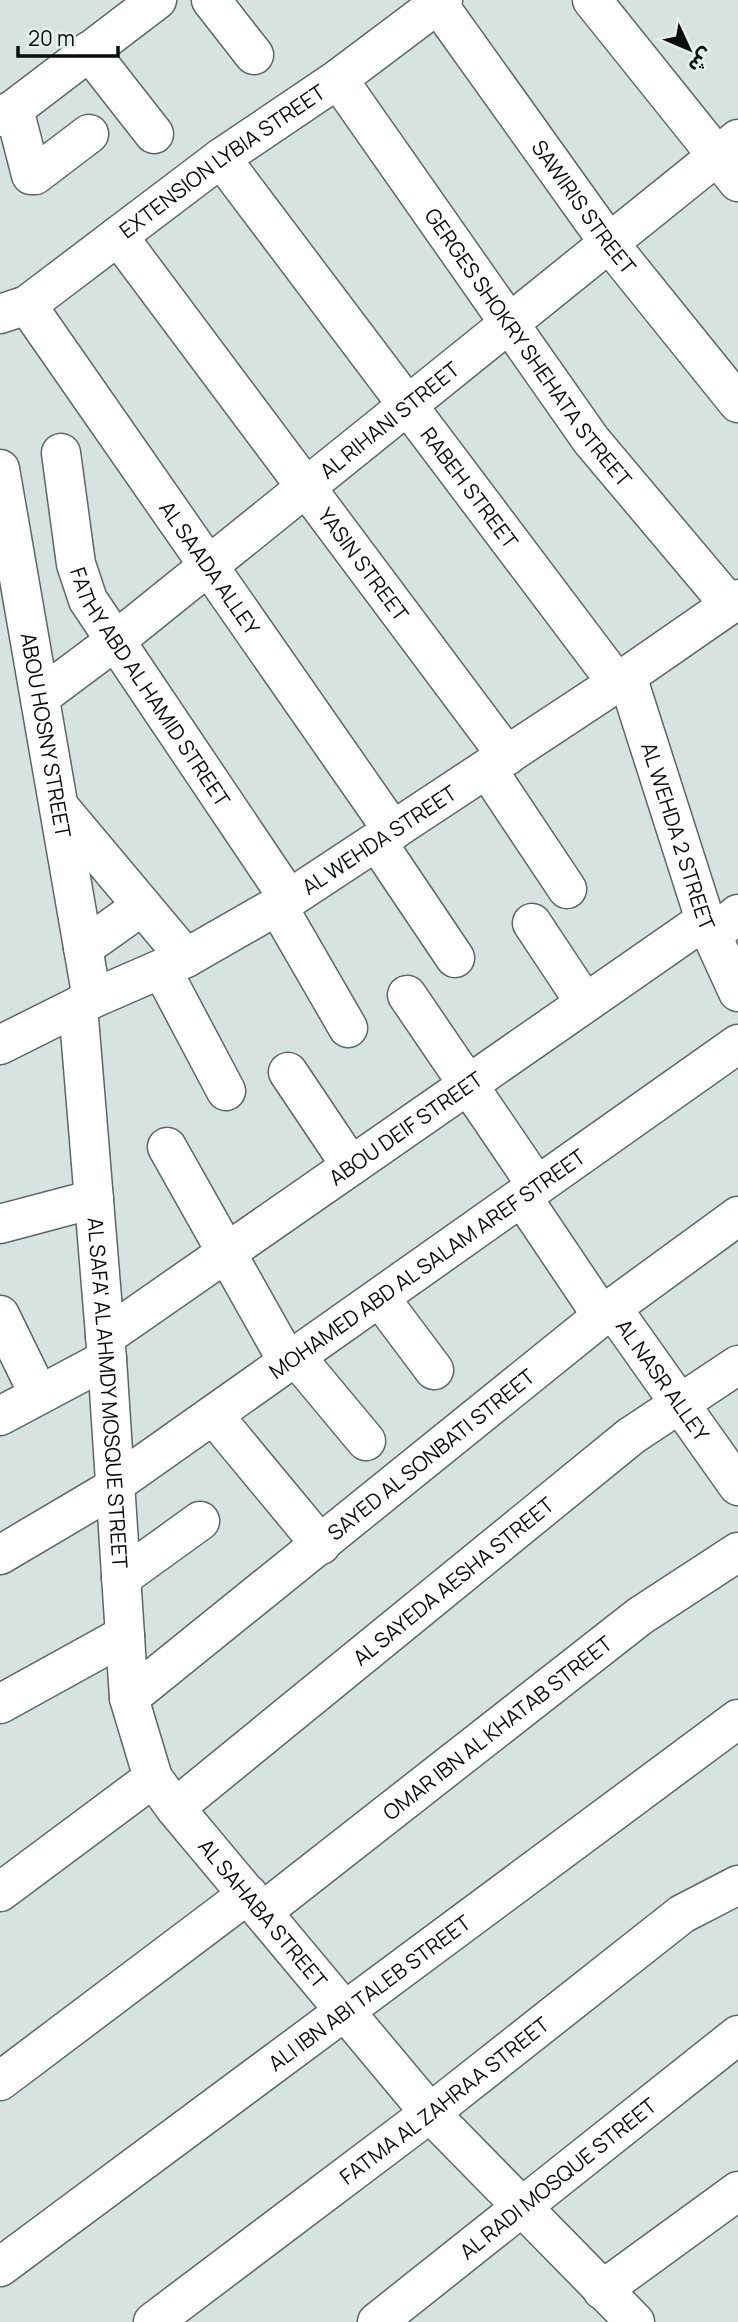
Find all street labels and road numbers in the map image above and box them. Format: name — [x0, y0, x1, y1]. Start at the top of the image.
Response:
street label: EXTENSION LYBIA STREET — [113, 78, 331, 244]
street label: SAWIRIS STREET — [526, 134, 643, 280]
street label: GERGES SHOKRY SHEHATA STREET — [419, 202, 639, 493]
street label: AL RIHANI STREET — [314, 355, 465, 485]
street label: RABEH STREET — [415, 421, 525, 554]
street label: AL SAADA ALLEY — [153, 495, 266, 640]
street label: YASIN STREET — [312, 502, 415, 627]
street label: FATHY ABD AL HAMID STREET — [64, 563, 237, 812]
street label: ABOU HOSNY STREET — [15, 630, 78, 840]
street label: AL WEHDA 2 STREET — [635, 738, 722, 935]
street label: AL WEHDA STREET — [296, 778, 462, 901]
street label: ABOU DEIF STREET — [323, 1065, 488, 1191]
street label: MOHAMED ABD AL SALAM AREF STREET — [263, 1142, 591, 1385]
street label: AL SAFA' AL AHMDY MOSQUE STREET — [81, 1216, 135, 1570]
street label: AL NASR ALLEY — [610, 1313, 716, 1447]
street label: SAYED AL SONBATI STREET — [322, 1362, 541, 1546]
street label: AL SAYEDA AESHA STREET — [347, 1490, 560, 1672]
street label: OMAR IBN AL KHATAB STREET — [377, 1629, 618, 1826]
street label: AL SAHABA STREET — [192, 1833, 334, 1994]
street label: ALI IBN ABI TALEB STREET — [263, 1908, 476, 2077]
street label: FATMA AL ZAHRAA STREET — [334, 2010, 555, 2190]
street label: AL RADI MOSQUE STREET — [454, 2091, 662, 2265]

